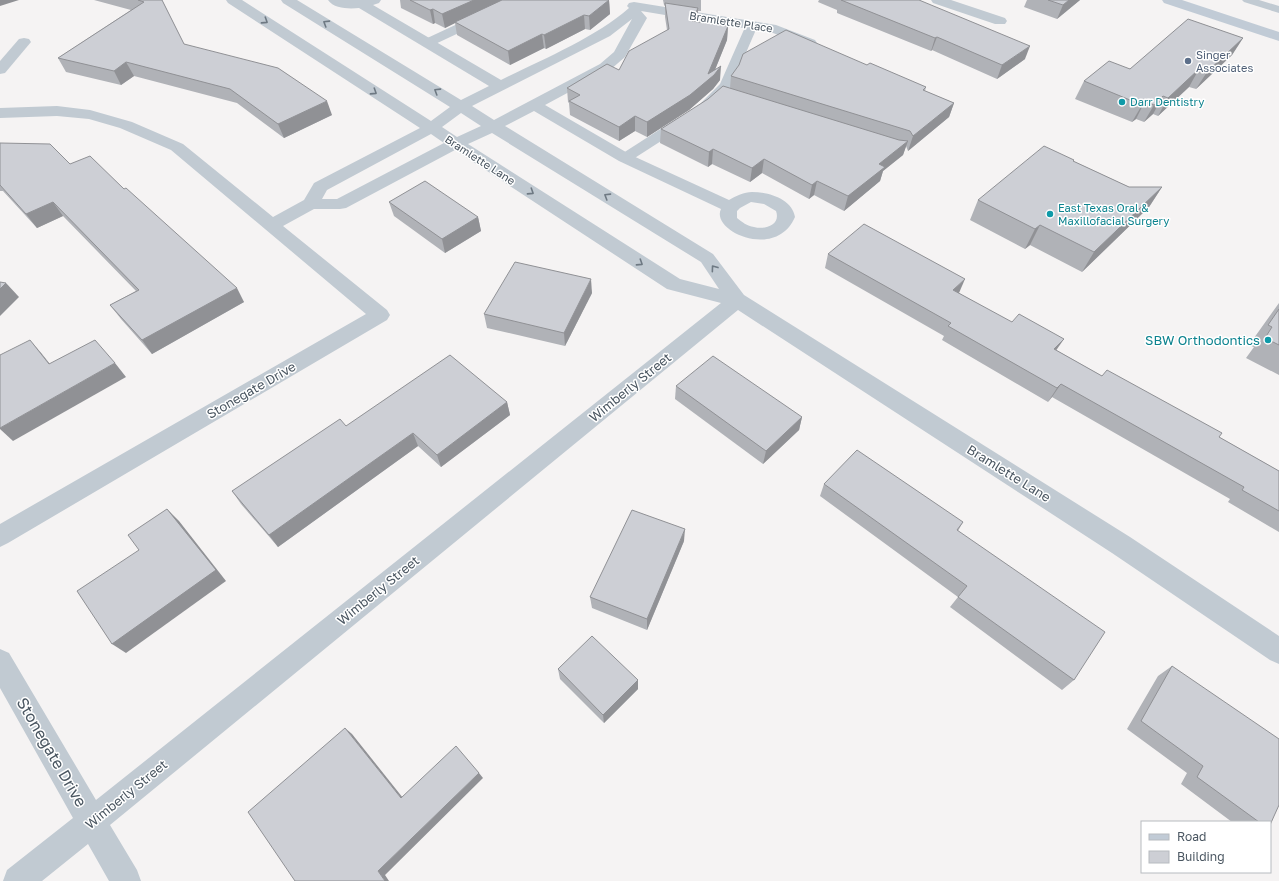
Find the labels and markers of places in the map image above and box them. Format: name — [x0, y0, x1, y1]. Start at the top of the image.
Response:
place label: Singer Associates — [1196, 48, 1253, 74]
marker: Singer Associates — [1183, 56, 1193, 66]
place label: Darr Dentistry — [1130, 95, 1204, 108]
marker: Darr Dentistry — [1117, 97, 1127, 107]
place label: East Texas Oral & Maxillofacial Surgery — [1058, 201, 1169, 227]
marker: East Texas Oral & Maxillofacial Surgery — [1045, 209, 1055, 219]
place label: SBW Orthodontics — [1145, 332, 1260, 348]
marker: SBW Orthodontics — [1263, 335, 1273, 345]

